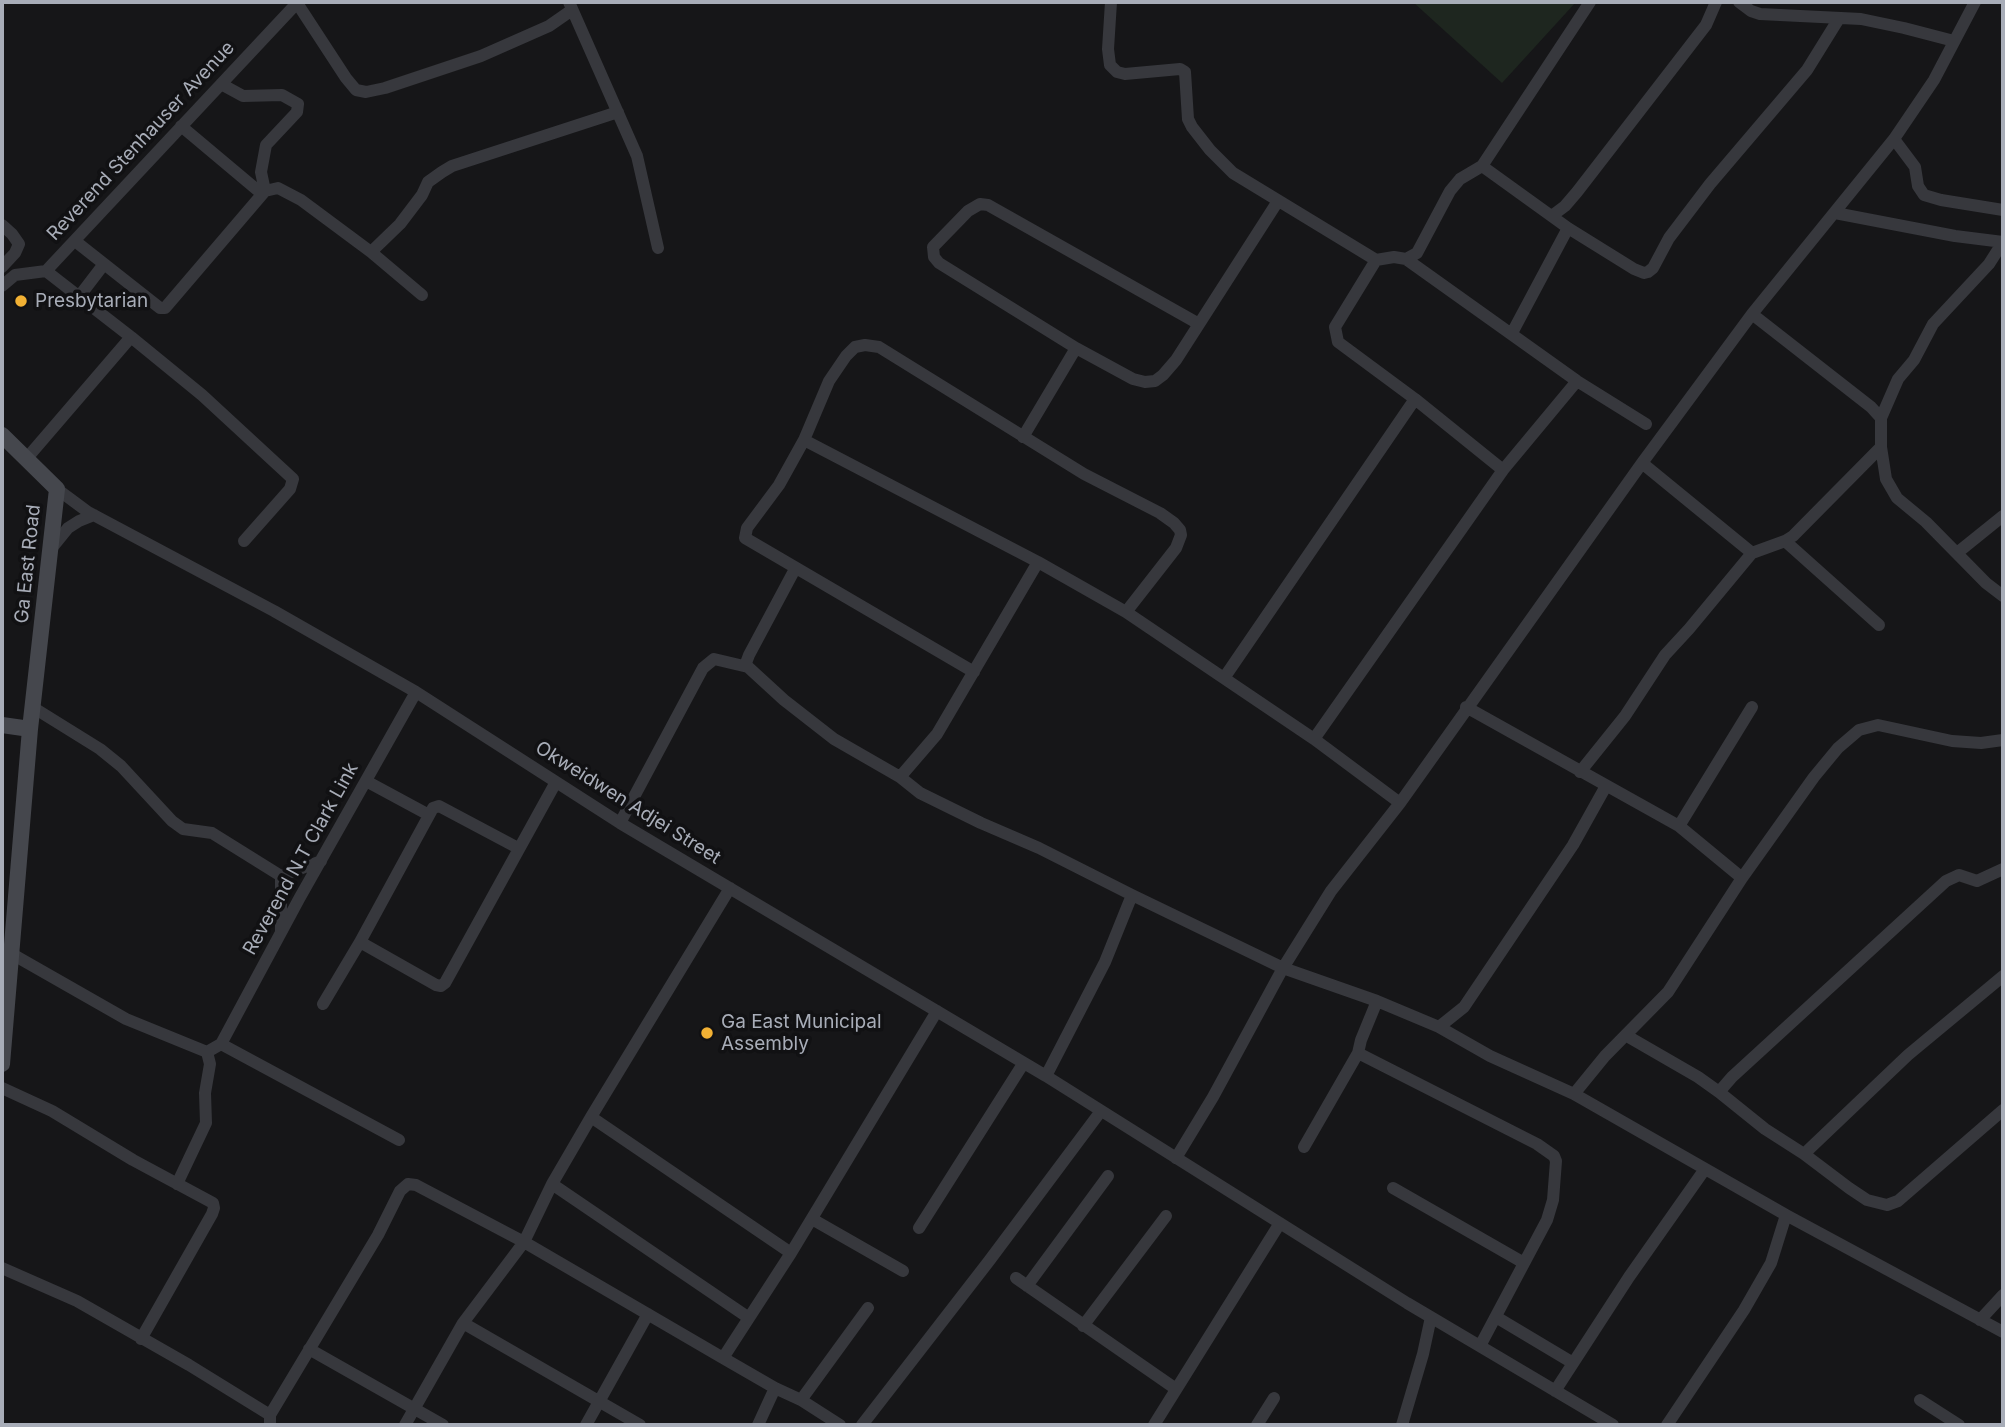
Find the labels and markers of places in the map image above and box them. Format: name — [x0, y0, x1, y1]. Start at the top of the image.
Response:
place label: Presbytarian — [35, 290, 148, 312]
marker: Presbytarian — [13, 293, 29, 309]
place label: Ga East Municipal Assembly — [721, 1011, 882, 1055]
marker: Ga East Municipal Assembly — [699, 1025, 715, 1041]

